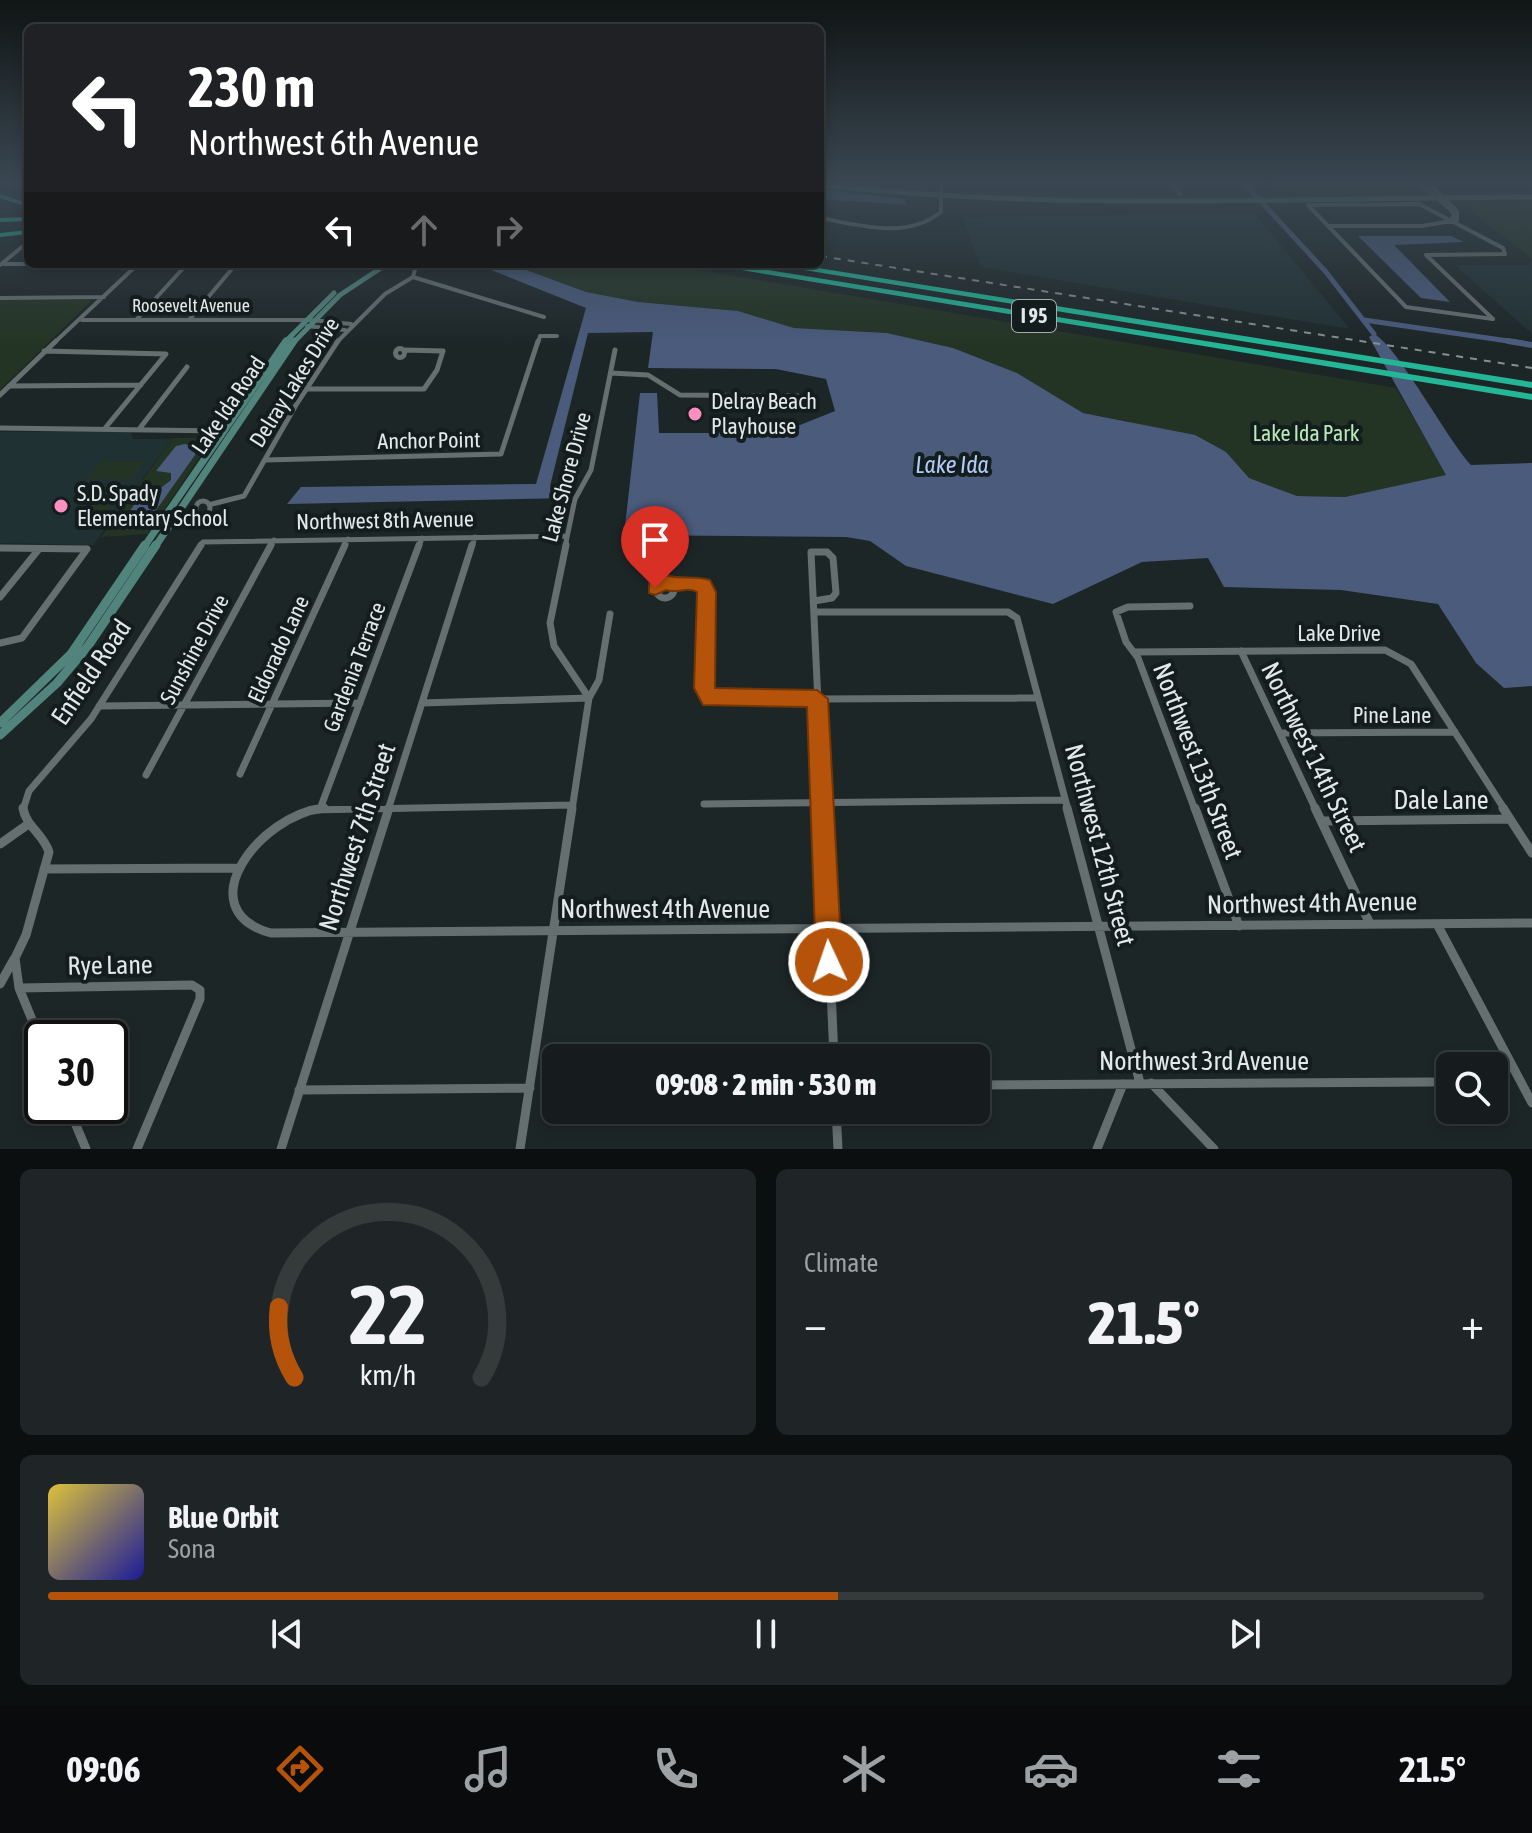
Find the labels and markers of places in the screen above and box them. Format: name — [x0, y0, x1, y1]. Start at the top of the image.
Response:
place label: Delray Beach Playhouse — [711, 388, 817, 439]
marker: Delray Beach Playhouse — [686, 405, 704, 423]
place label: S.D. Spady Elementary School — [77, 480, 228, 531]
marker: S.D. Spady Elementary School — [52, 497, 70, 515]
pin — [621, 506, 689, 588]

